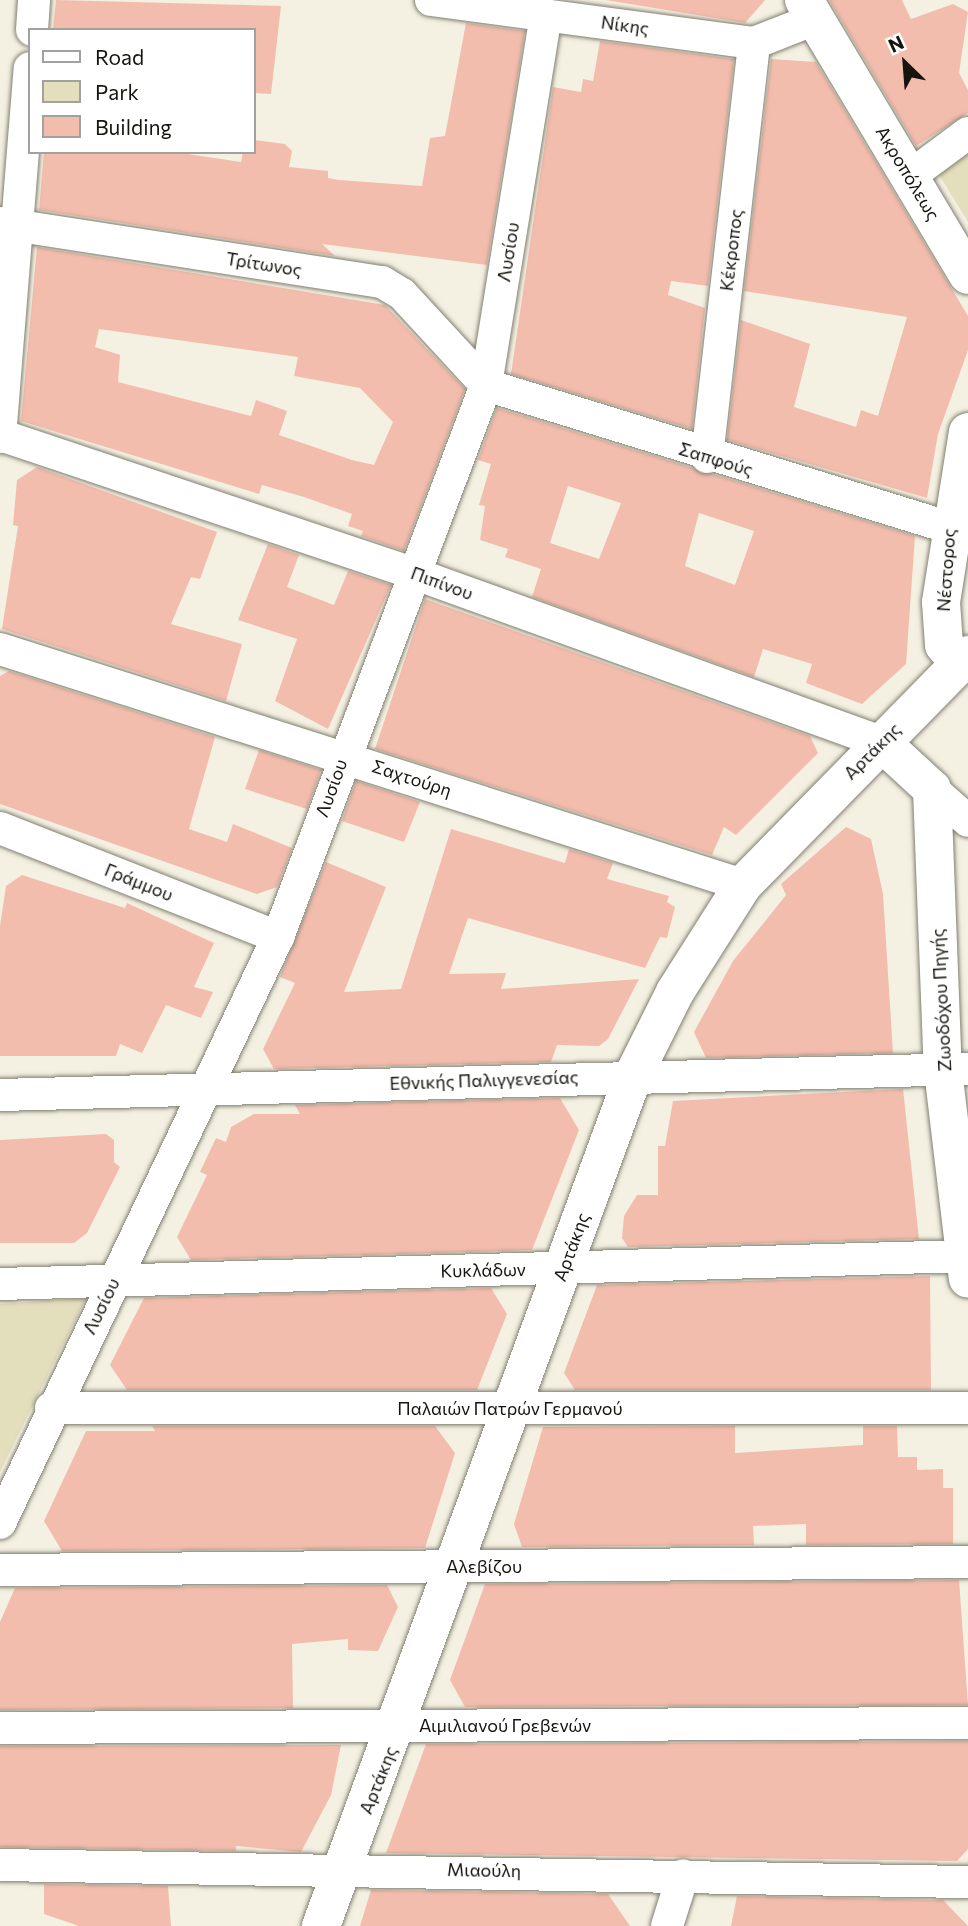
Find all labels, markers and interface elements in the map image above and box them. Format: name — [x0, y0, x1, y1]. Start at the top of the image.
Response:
street label: Νίκης — [600, 11, 650, 39]
legend — [28, 28, 256, 154]
north arrow — [870, 28, 940, 98]
text: N — [885, 30, 907, 57]
text: Road — [95, 44, 144, 69]
text: Park — [95, 79, 139, 104]
text: Building — [95, 114, 172, 139]
street label: Ακροπόλεως — [871, 122, 945, 224]
street label: Κέκροπος — [715, 208, 747, 292]
street label: Λυσίου — [493, 221, 523, 283]
street label: Τρίτωνος — [225, 247, 303, 281]
street label: Σαπφούς — [676, 437, 756, 481]
street label: Νέστορος — [932, 528, 960, 612]
street label: Πιπίνου — [408, 562, 476, 604]
street label: Αρτάκης — [839, 718, 905, 784]
street label: Σαχτούρη — [369, 755, 455, 801]
street label: Λυσίου — [311, 756, 351, 820]
street label: Γράμμου — [102, 859, 176, 905]
street label: Ζωοδόχου Πηγής — [926, 928, 956, 1072]
street label: Εθνικής Παλιγγενεσίας — [389, 1066, 579, 1094]
street label: Αρτάκης — [549, 1210, 593, 1284]
street label: Κυκλάδων — [440, 1258, 526, 1282]
street label: Λυσίου — [78, 1274, 124, 1338]
street label: Παλαιών Πατρών Γερμανού — [397, 1397, 623, 1419]
street label: Αλεβίζου — [446, 1555, 522, 1577]
street label: Αιμιλιανού Γρεβενών — [419, 1714, 591, 1736]
street label: Αρτάκης — [355, 1743, 401, 1817]
street label: Μιαούλη — [447, 1859, 521, 1881]

